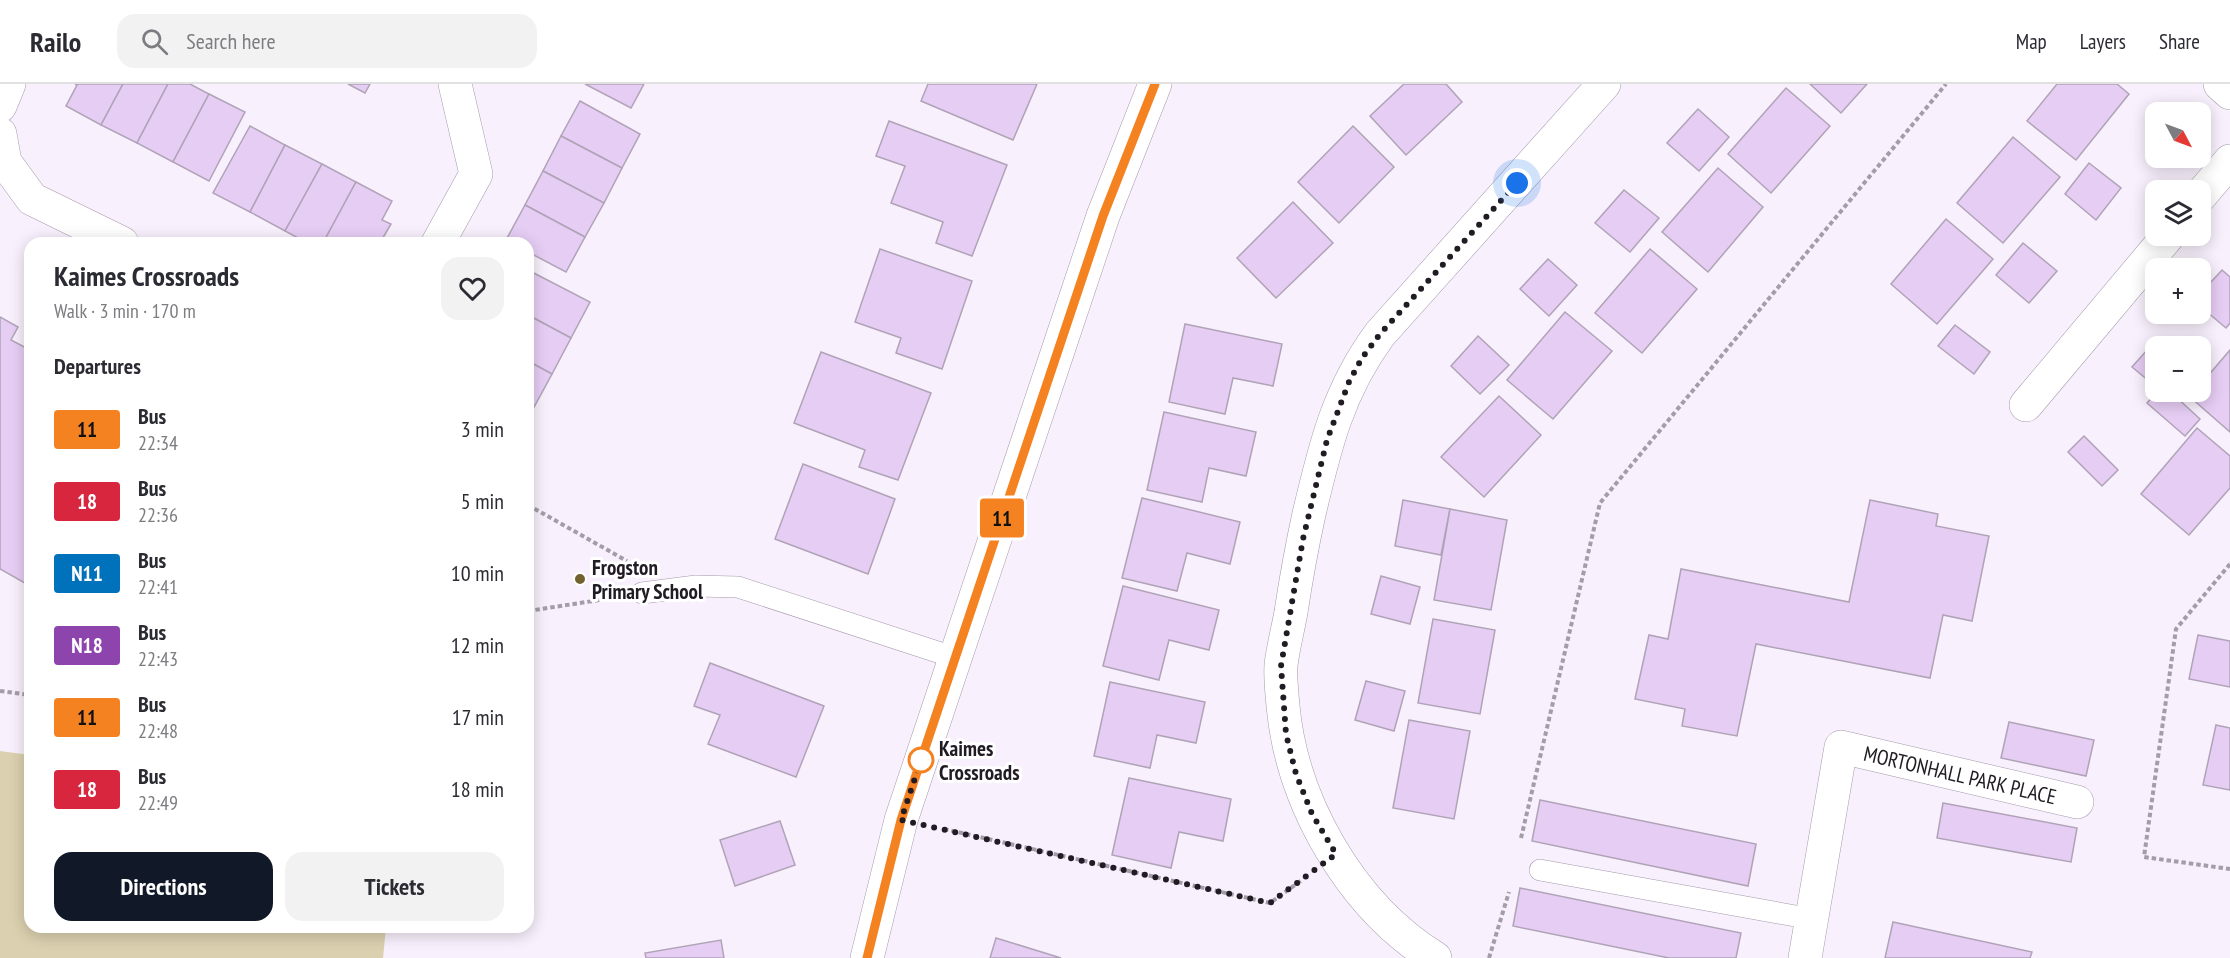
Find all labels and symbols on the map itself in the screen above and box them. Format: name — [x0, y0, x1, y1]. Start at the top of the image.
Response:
north arrow — [2145, 102, 2211, 168]
your location — [1502, 168, 1532, 198]
line badge: 11 — [975, 498, 1029, 538]
place label: Frogston Primary School — [592, 554, 704, 605]
marker: Frogston Primary School — [573, 572, 587, 586]
place label: Kaimes Crossroads — [939, 735, 1020, 786]
street label: MORTONHALL PARK PLACE — [1861, 740, 2059, 810]
marker: Kaimes Crossroads — [908, 747, 934, 773]

